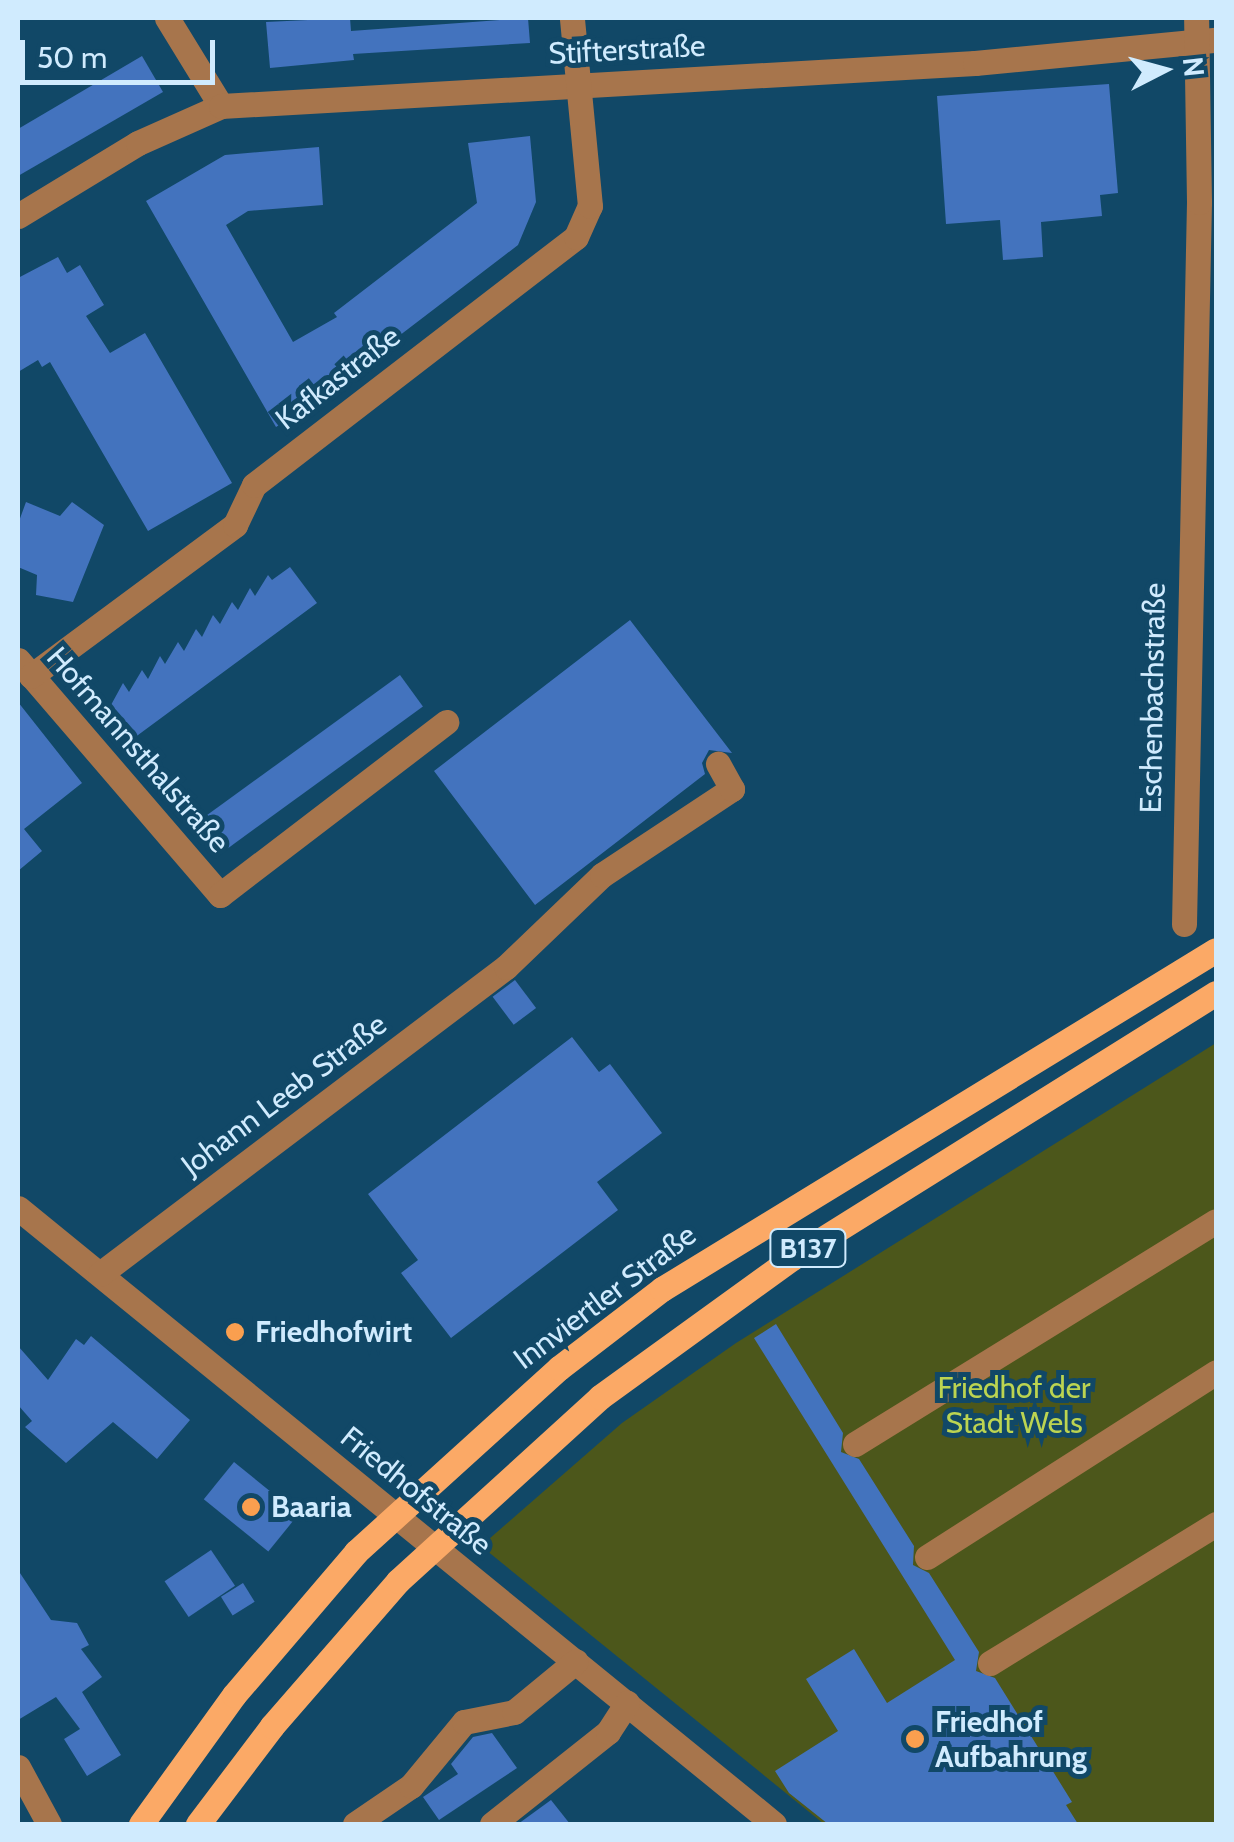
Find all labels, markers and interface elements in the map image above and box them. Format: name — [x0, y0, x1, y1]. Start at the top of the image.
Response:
scale bar — [25, 20, 220, 82]
north arrow — [1114, 20, 1214, 120]
street label: Stifterstraße — [548, 28, 706, 72]
text: 50 m — [37, 39, 107, 76]
text: N — [1176, 55, 1212, 78]
street label: Kafkastraße — [269, 318, 407, 438]
street label: Eschenbachstraße — [1133, 582, 1173, 814]
street label: Hofmannsthalstraße — [39, 640, 237, 860]
street label: Johann Leeb Straße — [175, 1006, 393, 1184]
street label: Innviertler Straße — [507, 1217, 703, 1377]
road number: B137 — [768, 1225, 848, 1271]
place label: Friedhofwirt — [255, 1314, 412, 1350]
marker: Friedhofwirt — [224, 1321, 246, 1343]
park label: Friedhof der Stadt Wels — [938, 1370, 1090, 1440]
street label: Friedhofstraße — [333, 1419, 499, 1563]
place label: Baaria — [271, 1489, 352, 1525]
marker: Baaria — [240, 1496, 262, 1518]
place label: Friedhof Aufbahrung — [935, 1704, 1087, 1774]
marker: Friedhof Aufbahrung — [904, 1728, 926, 1750]

